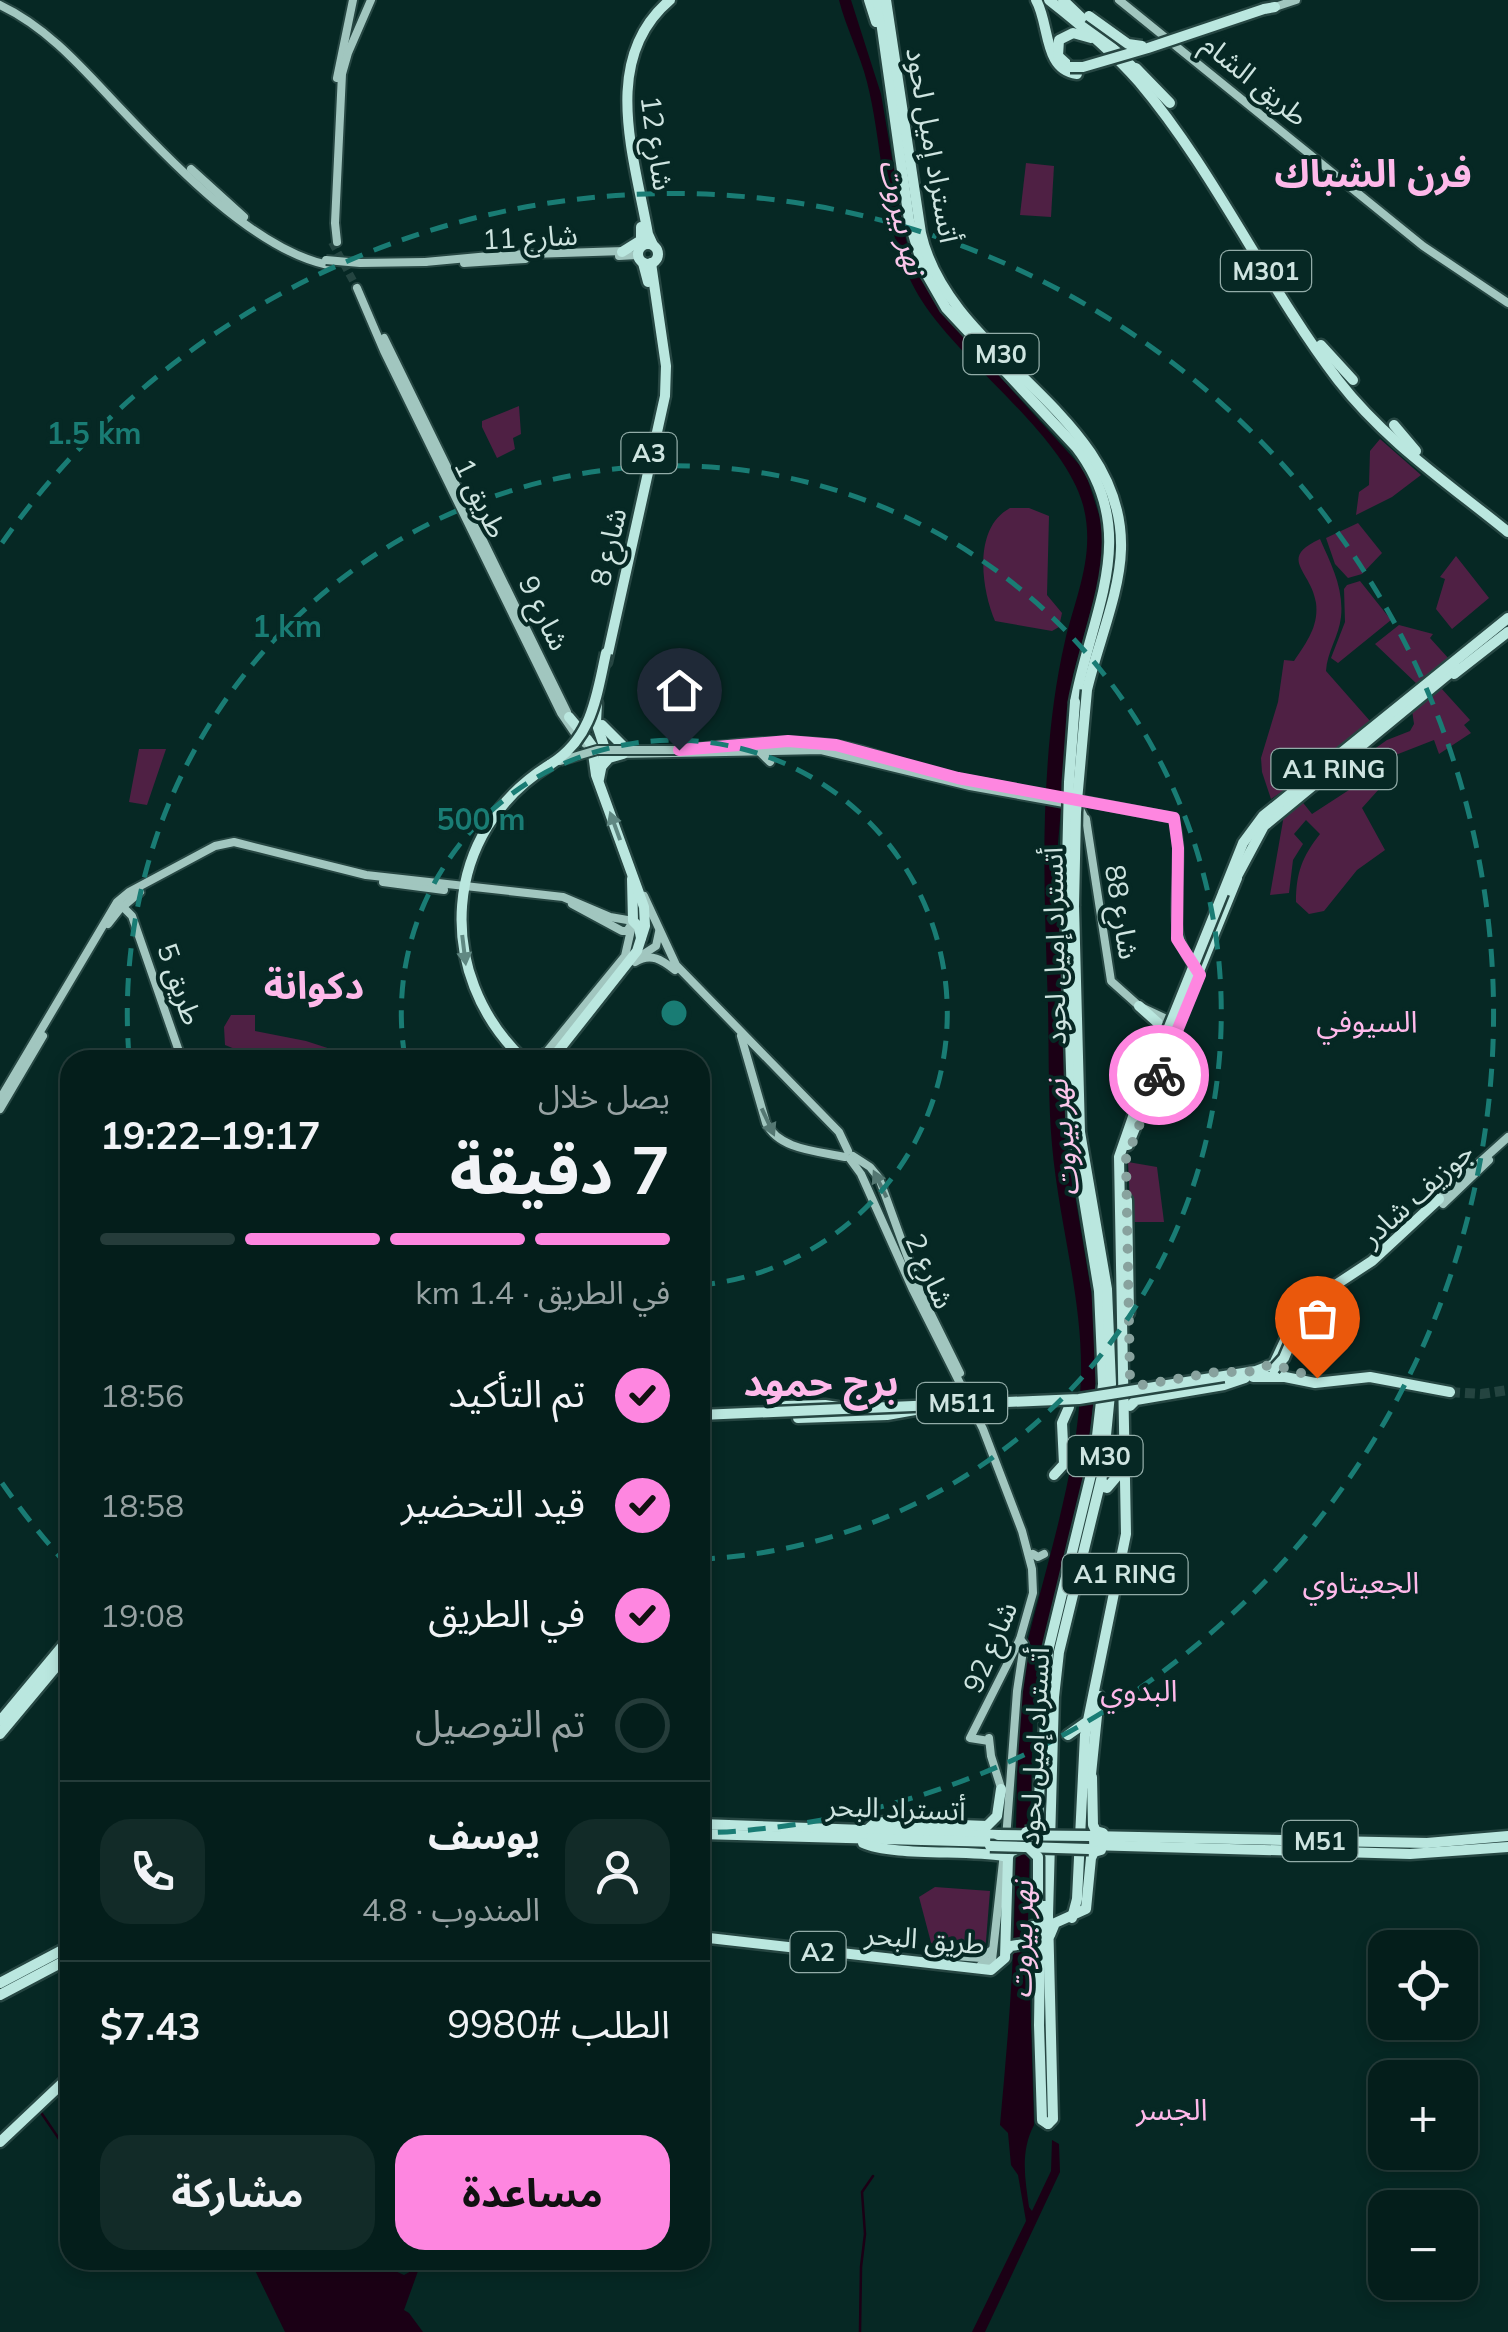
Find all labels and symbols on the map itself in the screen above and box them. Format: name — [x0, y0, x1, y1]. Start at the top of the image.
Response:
street label: طريق الشام — [1192, 26, 1316, 136]
street label: أتستراد إميل لحود — [897, 44, 968, 246]
street label: شارع 12 — [630, 93, 681, 193]
district label: فرن الشباك — [1274, 149, 1472, 197]
water label: نهر بيروت — [871, 155, 935, 281]
street label: شارع 11 — [481, 217, 579, 260]
road number: M301 — [1221, 251, 1311, 291]
road number: M30 — [964, 334, 1038, 374]
text: 1.5 km — [46, 414, 142, 452]
road number: A3 — [622, 433, 676, 473]
street label: طريق 1 — [446, 452, 516, 544]
street label: شارع 8 — [582, 505, 637, 590]
street label: شارع 9 — [508, 570, 577, 658]
text: 1 km — [252, 607, 322, 645]
pin — [637, 648, 722, 751]
road number: A1 RING — [1272, 749, 1396, 789]
text: 500 m — [436, 800, 526, 838]
one-way arrow — [607, 810, 622, 840]
street label: أتستراد إميل لحود — [1034, 847, 1075, 1045]
street label: شارع 88 — [1094, 862, 1147, 962]
one-way arrow — [456, 935, 472, 967]
street label: طريق 5 — [149, 938, 211, 1030]
district label: دكوانة — [264, 961, 364, 1009]
centre of rings — [656, 995, 692, 1031]
district label: السيوفي — [1316, 1002, 1418, 1045]
courier — [1109, 1025, 1209, 1125]
water label: نهر بيروت — [1037, 1075, 1087, 1198]
one-way arrow — [760, 1108, 776, 1137]
street label: جوزيف شادر — [1352, 1134, 1480, 1254]
one-way arrow — [871, 1169, 888, 1198]
street label: شارع 2 — [895, 1228, 962, 1315]
pin — [1275, 1276, 1360, 1379]
district label: برج حموﺪ — [744, 1358, 898, 1411]
road number: M511 — [917, 1383, 1007, 1423]
road number: M30 — [1068, 1436, 1142, 1476]
road number: A1 RING — [1062, 1554, 1188, 1594]
district label: الجعيتاوي — [1303, 1563, 1420, 1606]
street label: شارع 92 — [955, 1596, 1028, 1699]
street label: أتستراد إميل لحود — [1011, 1646, 1058, 1846]
district label: البدوي — [1100, 1671, 1178, 1714]
street label: أتستراد البحر — [825, 1788, 966, 1827]
road number: M51 — [1282, 1821, 1358, 1861]
water label: نهر بيروت — [1001, 1879, 1041, 1999]
street label: طريق البحر — [863, 1916, 986, 1962]
road number: A2 — [790, 1932, 846, 1972]
district label: الجسر — [1135, 2090, 1208, 2128]

